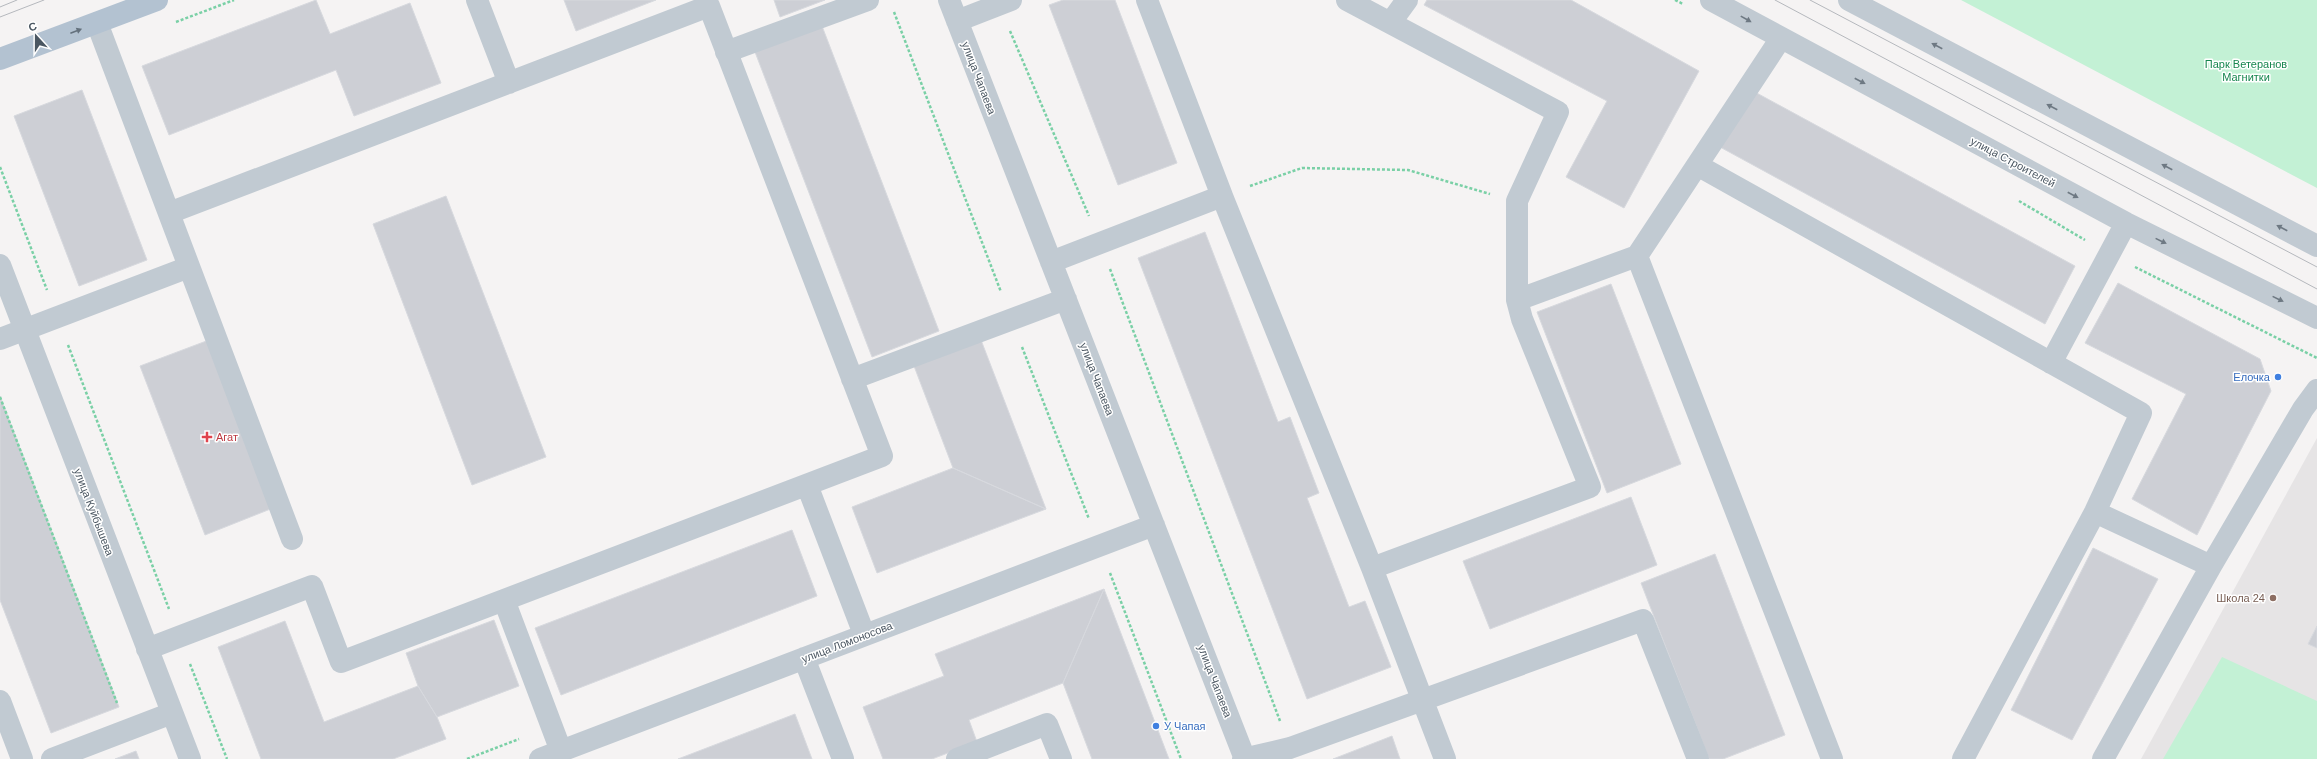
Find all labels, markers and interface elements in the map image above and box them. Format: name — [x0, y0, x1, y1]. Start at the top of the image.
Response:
one-way arrow — [1740, 15, 1752, 22]
north arrow — [16, 16, 56, 56]
text: С — [27, 20, 38, 34]
one-way arrow — [70, 27, 82, 33]
street label: улица Чапаева — [960, 40, 999, 117]
one-way arrow — [1932, 43, 1943, 50]
park label: Парк Ветеранов Магнитки — [2205, 58, 2287, 83]
one-way arrow — [1854, 77, 1866, 84]
one-way arrow — [2047, 104, 2058, 110]
street label: улица Строителей — [1969, 135, 2057, 189]
one-way arrow — [2162, 164, 2173, 171]
one-way arrow — [2067, 192, 2079, 198]
one-way arrow — [2277, 225, 2288, 231]
one-way arrow — [2156, 238, 2167, 244]
one-way arrow — [2272, 296, 2283, 302]
street label: улица Чапаева — [1078, 341, 1117, 418]
place label: Елочка — [2233, 371, 2271, 383]
marker: Елочка — [2273, 372, 2283, 382]
marker: Агат — [201, 431, 213, 443]
place label: Агат — [216, 431, 238, 443]
street label: улица Куйбышева — [72, 467, 116, 558]
place label: Школа 24 — [2216, 592, 2265, 604]
marker: Школа 24 — [2268, 593, 2278, 603]
street label: улица Ломоносова — [800, 619, 895, 665]
street label: улица Чапаева — [1196, 643, 1235, 720]
place label: У Чапая — [1164, 720, 1206, 732]
marker: У Чапая — [1151, 721, 1161, 731]

